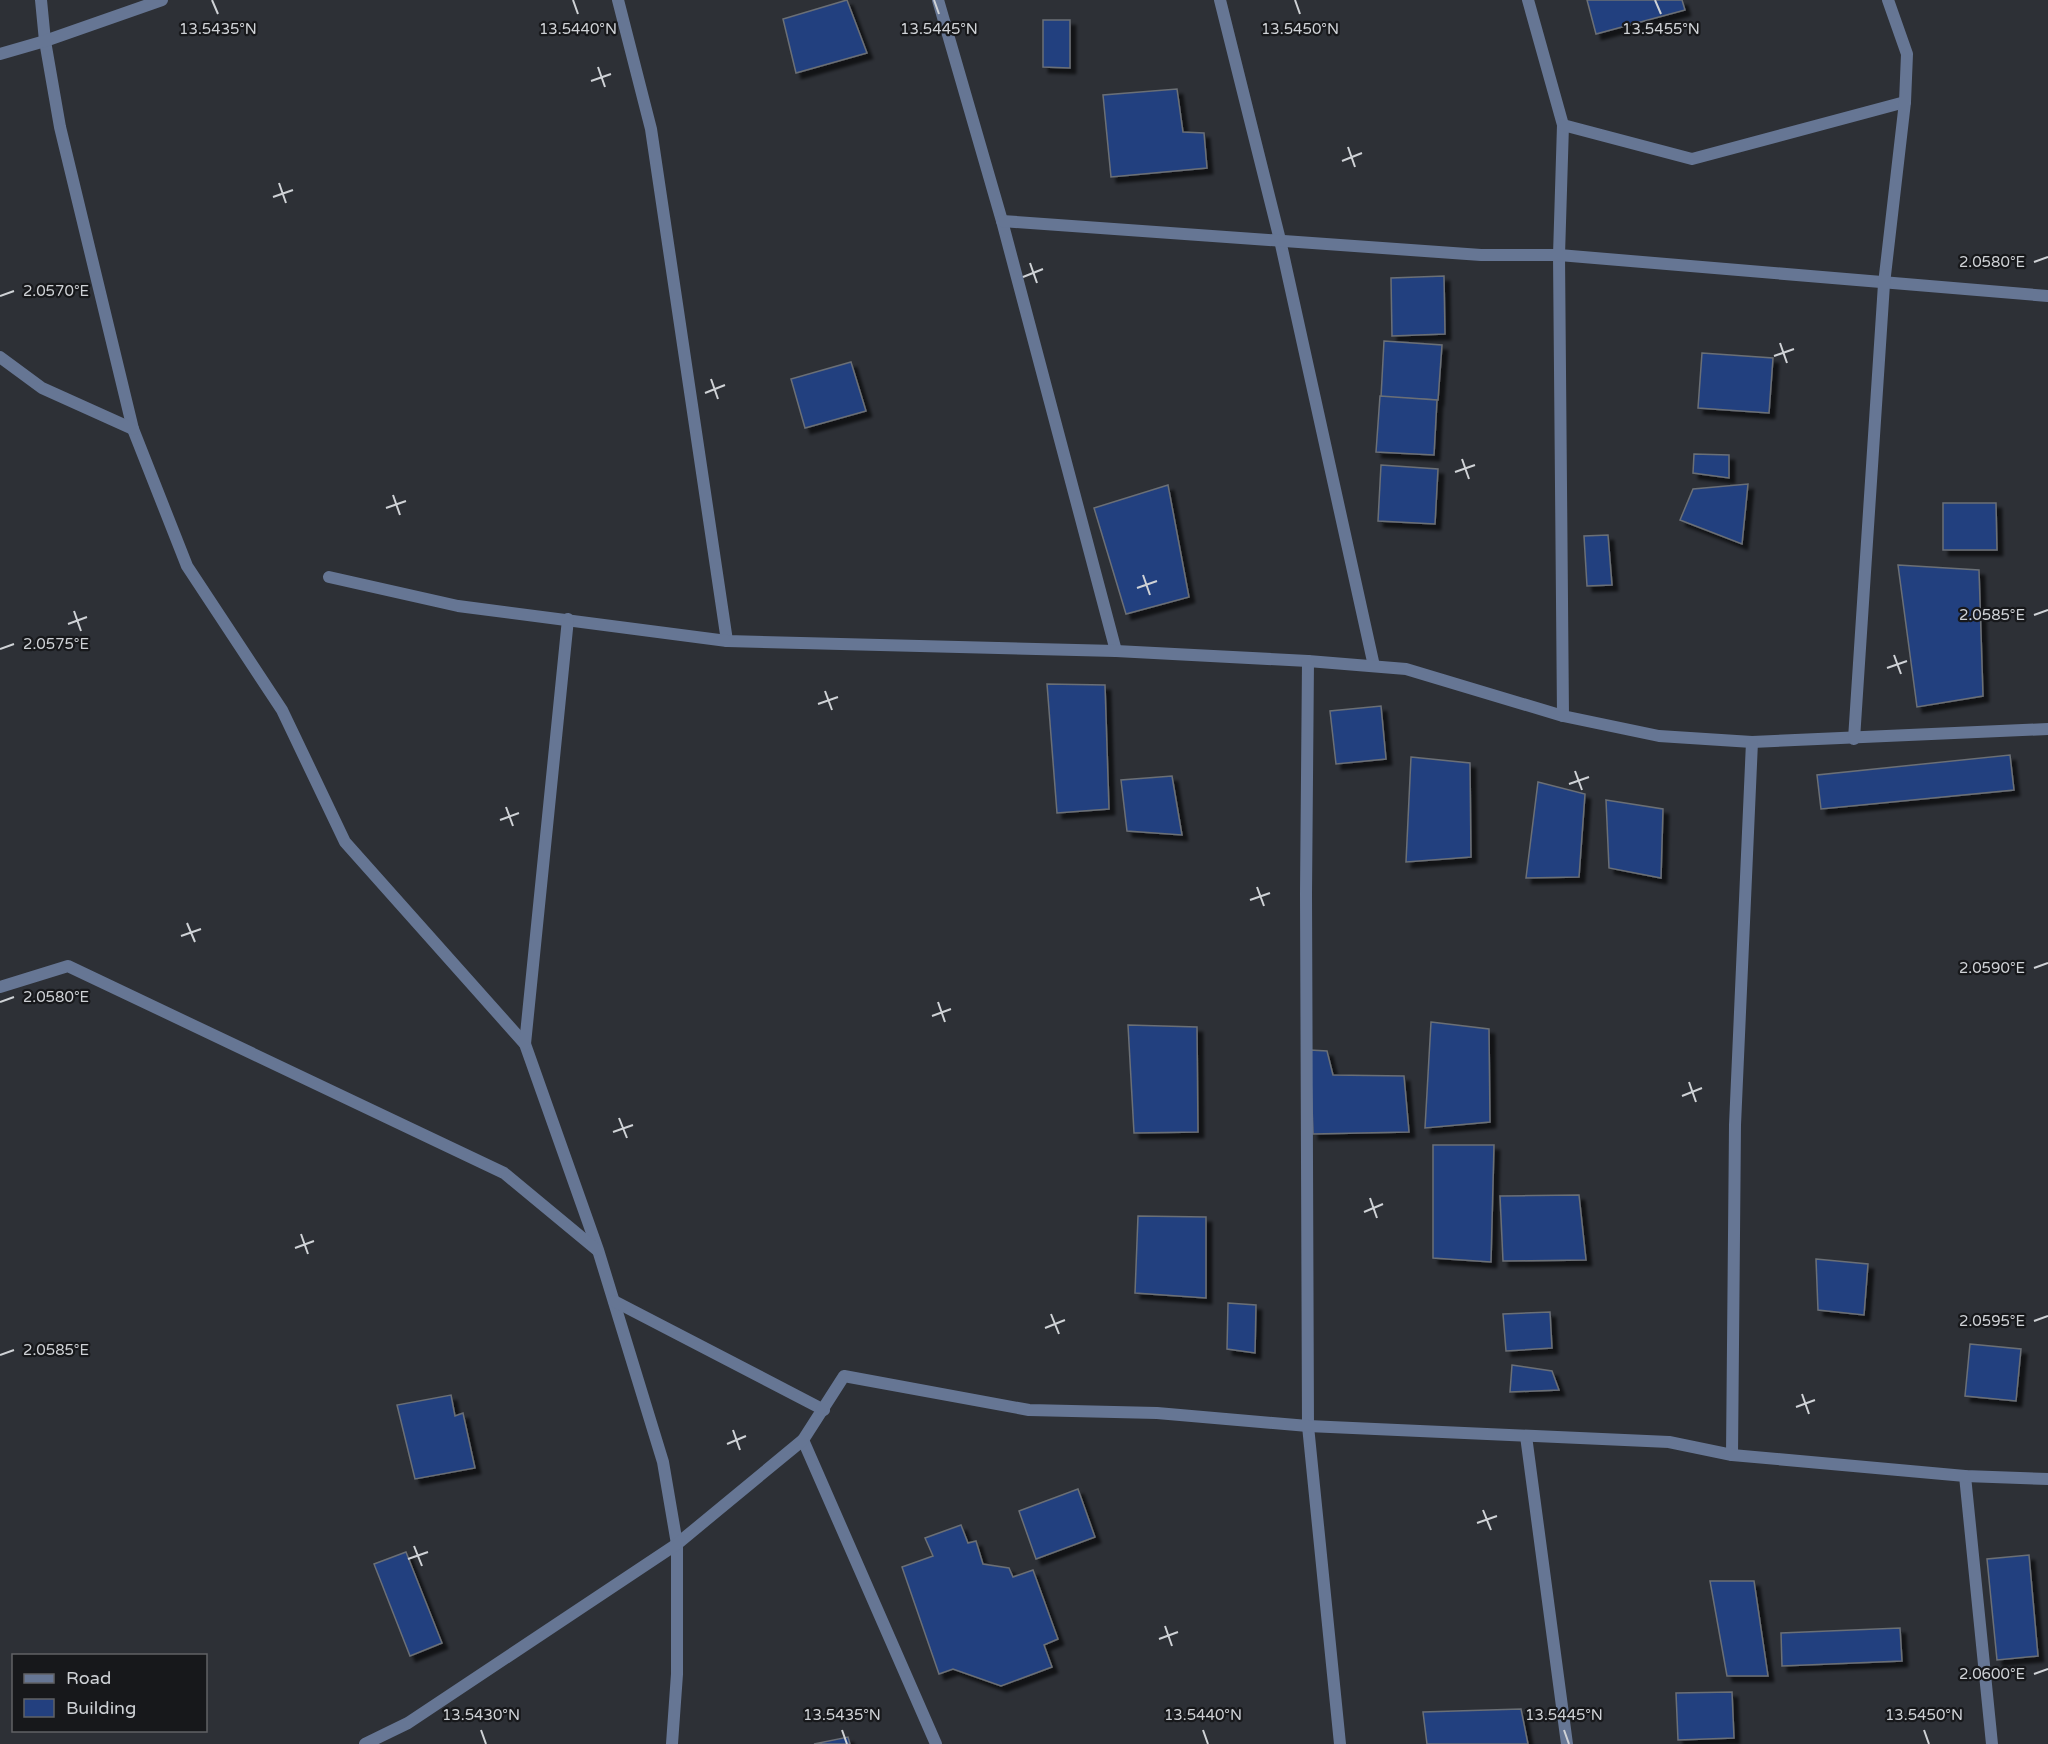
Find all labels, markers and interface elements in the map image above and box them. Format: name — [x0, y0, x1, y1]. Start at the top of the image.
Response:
text: 13.5435°N — [179, 20, 257, 38]
text: 13.5440°N — [539, 20, 617, 38]
text: 13.5445°N — [900, 20, 978, 38]
text: 13.5450°N — [1261, 20, 1339, 38]
text: 13.5455°N — [1622, 20, 1700, 38]
text: 2.0580°E — [1959, 253, 2025, 271]
text: 2.0570°E — [23, 282, 89, 300]
text: 2.0585°E — [1959, 606, 2025, 624]
text: 2.0575°E — [23, 635, 89, 653]
text: 2.0590°E — [1959, 959, 2025, 977]
text: 2.0580°E — [23, 988, 89, 1006]
text: 2.0595°E — [1959, 1312, 2025, 1330]
text: 2.0585°E — [23, 1341, 89, 1359]
legend — [12, 1654, 207, 1732]
text: 2.0600°E — [1959, 1665, 2025, 1683]
text: Road — [66, 1667, 111, 1689]
text: Building — [66, 1697, 136, 1719]
text: 13.5430°N — [442, 1706, 520, 1724]
text: 13.5435°N — [803, 1706, 881, 1724]
text: 13.5440°N — [1164, 1706, 1242, 1724]
text: 13.5445°N — [1525, 1706, 1603, 1724]
text: 13.5450°N — [1885, 1706, 1963, 1724]

